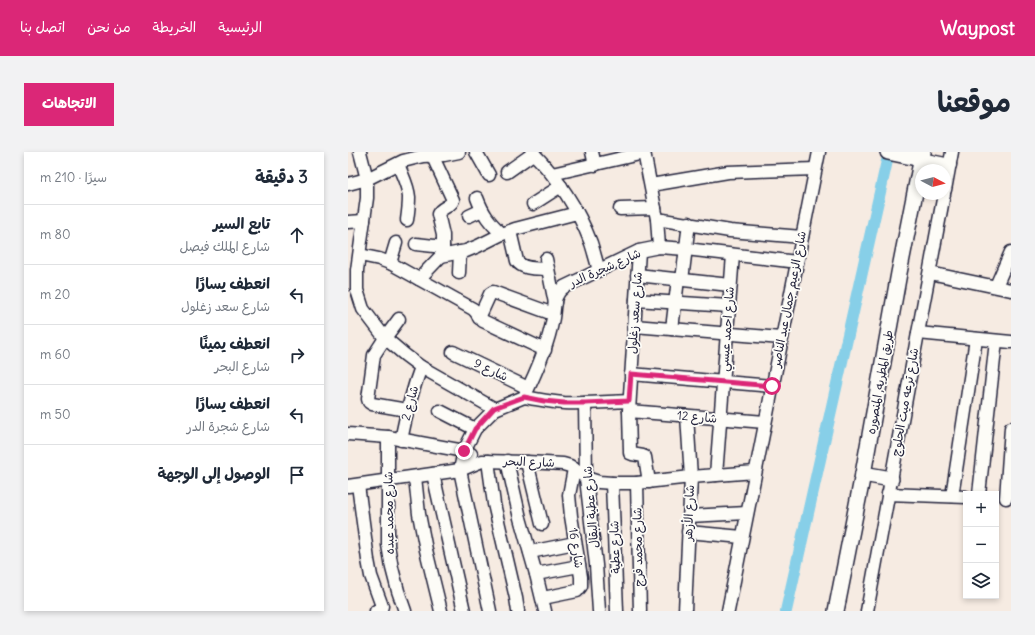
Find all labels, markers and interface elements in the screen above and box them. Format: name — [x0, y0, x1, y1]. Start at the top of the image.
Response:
text: Waypost — [940, 16, 1015, 40]
text: اتصل بنا — [20, 18, 65, 36]
text: من نحن — [87, 18, 131, 36]
text: الخريطة — [153, 18, 196, 36]
text: الرئيسية — [218, 18, 262, 36]
button: الاتجاهات — [24, 83, 114, 126]
text: موقعنا — [937, 84, 1011, 120]
north arrow — [915, 164, 951, 200]
text: 3 دقيقة — [255, 166, 308, 188]
text: سيرًا · 210 m — [40, 169, 107, 186]
text: تابع السير — [213, 214, 270, 233]
icon: ahead — [286, 224, 308, 246]
text: 80 m — [40, 226, 71, 243]
street label: شارع الزعيم جمال عبد الناصر — [768, 230, 811, 370]
text: شارع الملك فيصل — [179, 238, 270, 255]
street label: شارع شجرة الدر — [566, 245, 644, 292]
street label: شارع سعد زغلول — [624, 271, 647, 355]
text: انعطف يسارًا — [196, 274, 270, 293]
icon: left — [286, 284, 308, 306]
text: 20 m — [40, 286, 70, 303]
street label: شارع احمد عيسي — [716, 286, 741, 372]
text: شارع سعد زغلول — [181, 298, 270, 315]
street label: طريق المطريه, المنصوره — [863, 329, 896, 435]
text: انعطف يمينًا — [199, 334, 270, 353]
icon: right — [286, 344, 308, 366]
text: 60 m — [40, 346, 71, 363]
street label: شارع ترعه ميت الحلوج — [888, 347, 923, 458]
street label: شارع 9 — [471, 355, 511, 386]
text: شارع البحر — [214, 358, 270, 375]
route start — [763, 377, 781, 395]
street label: شارع 2 — [398, 384, 423, 422]
text: انعطف يسارًا — [196, 394, 270, 413]
icon: left — [286, 404, 308, 426]
text: 50 m — [40, 406, 71, 423]
street label: شارع 12 — [676, 407, 718, 428]
text: شارع شجرة الدر — [187, 418, 270, 435]
route end — [455, 442, 473, 460]
street label: شارع البحر — [502, 453, 555, 472]
text: الوصول إلى الوجهة — [157, 464, 270, 483]
icon: arrive — [286, 464, 308, 486]
street label: شارع عطية البقال — [579, 465, 604, 549]
street label: شارع محمد عبده — [380, 471, 399, 555]
street label: شارع الأزهر — [680, 485, 699, 542]
map controls — [963, 491, 999, 599]
button: + — [963, 491, 999, 527]
street label: شارع محمد فرج — [629, 507, 648, 587]
street label: شارع عطية — [606, 520, 625, 574]
street label: شارع 16 — [564, 527, 587, 569]
button: − — [963, 527, 999, 563]
button: layers — [963, 563, 999, 599]

